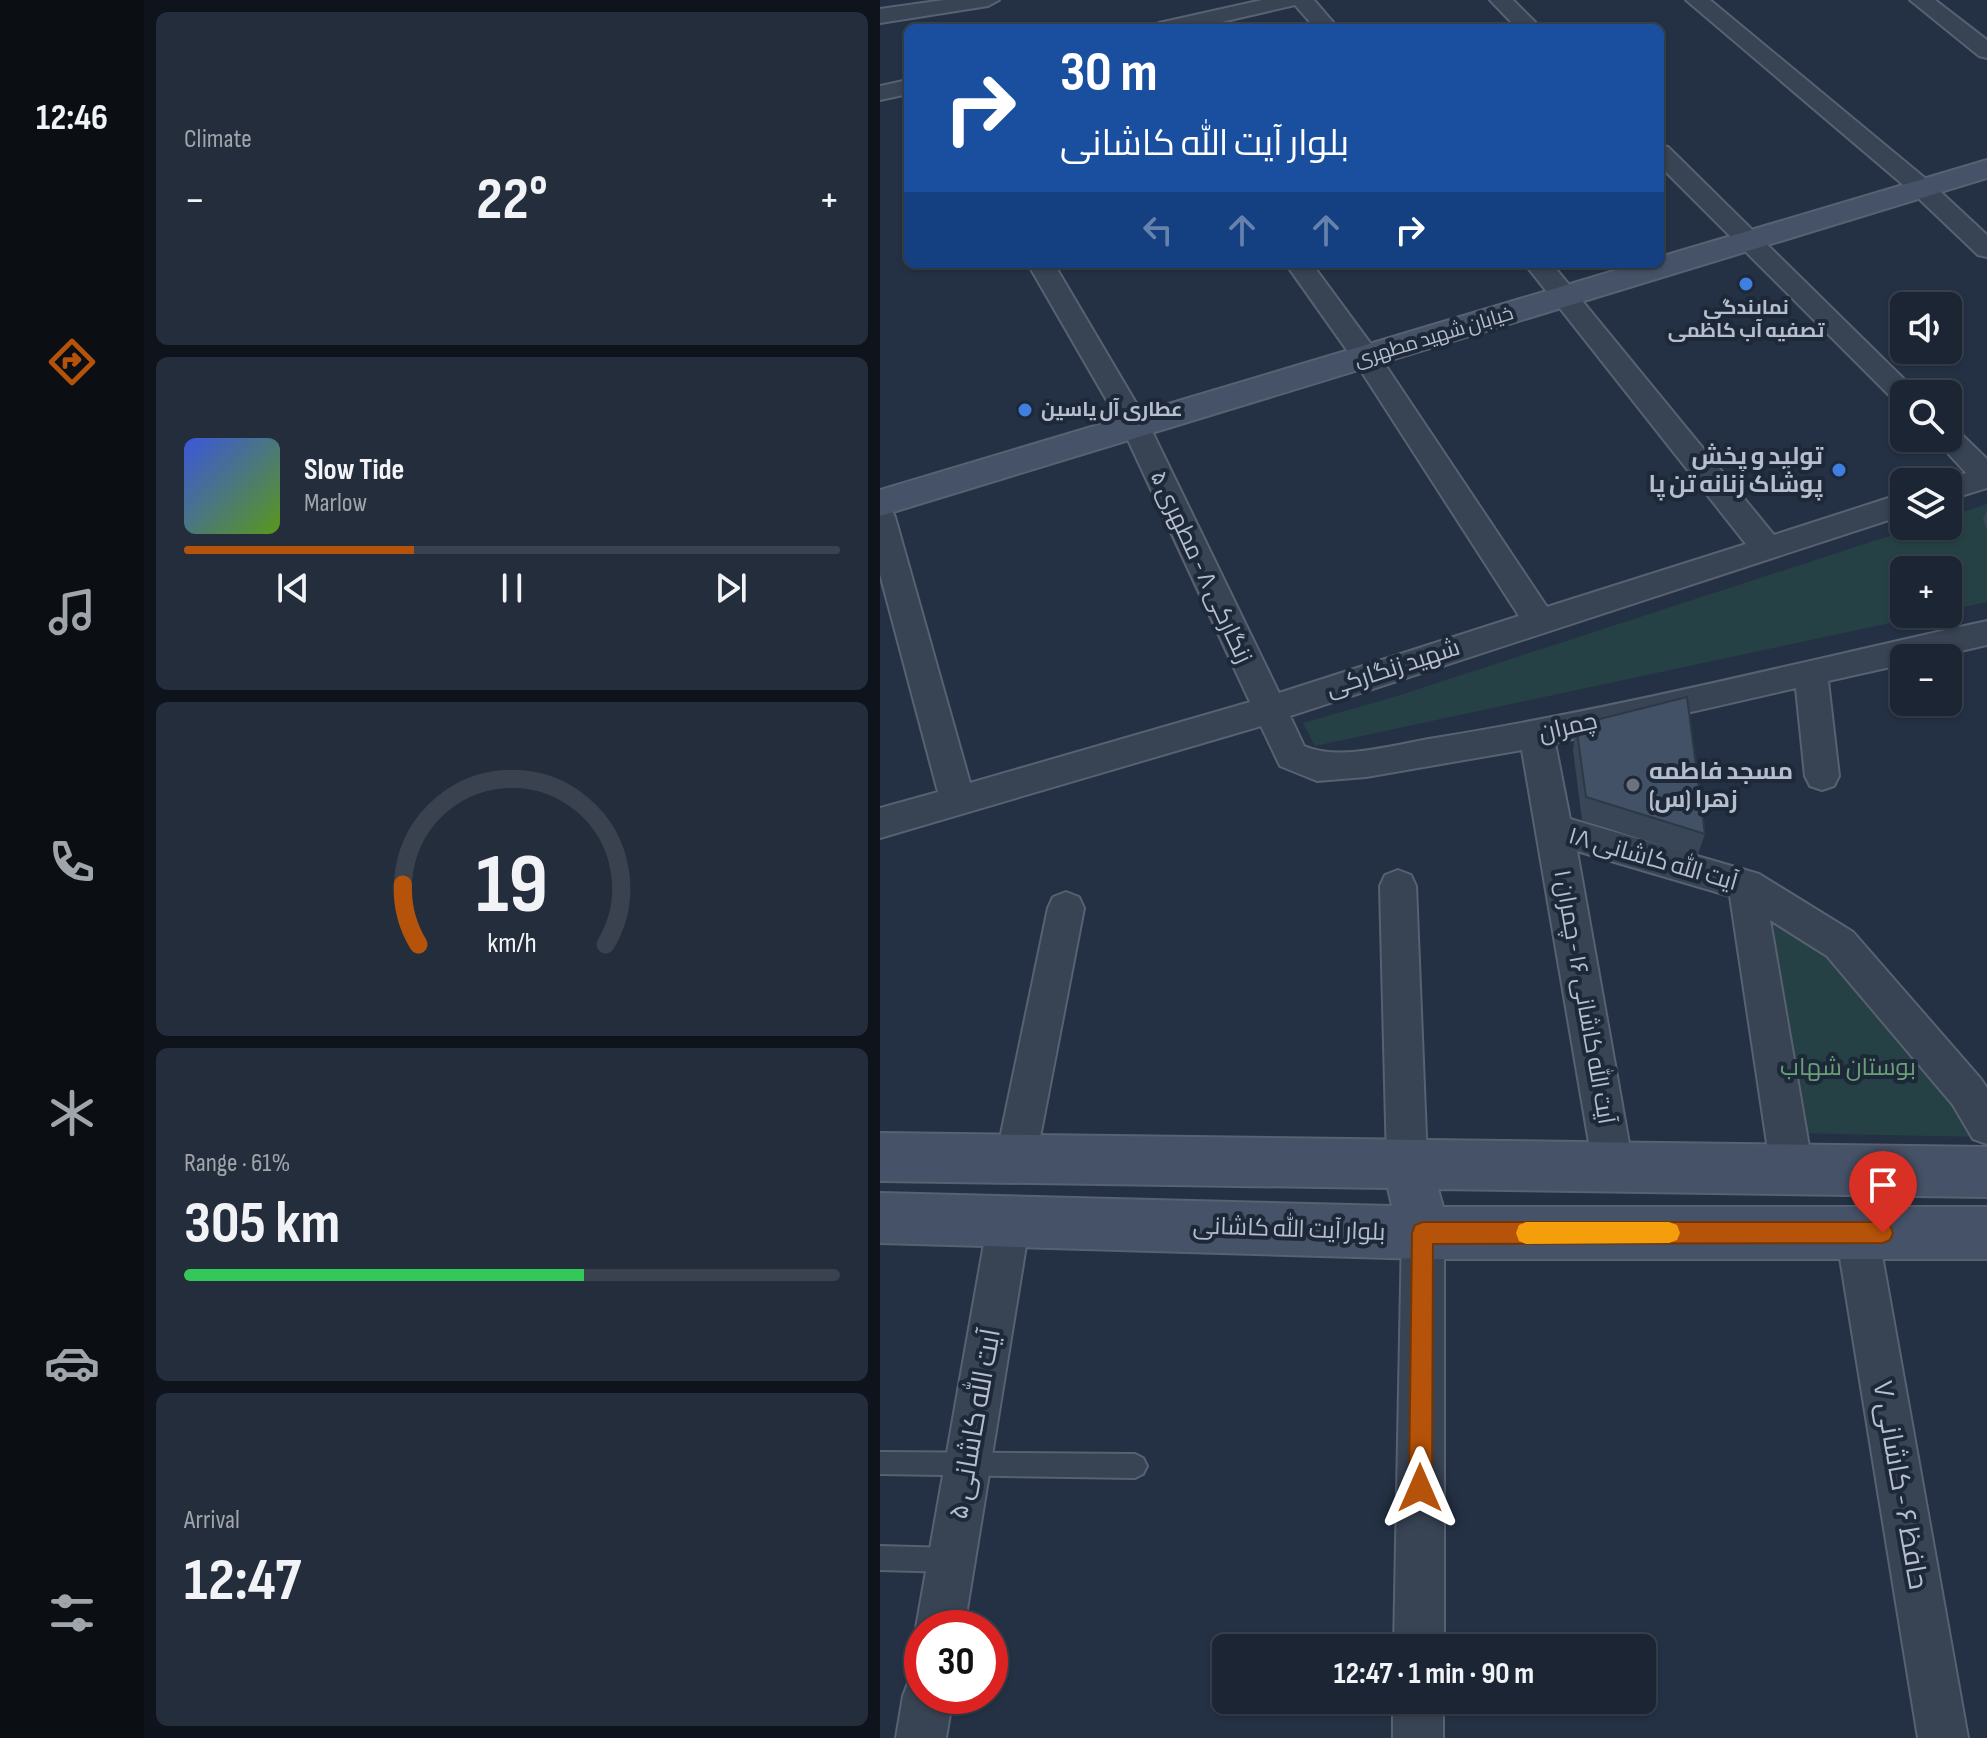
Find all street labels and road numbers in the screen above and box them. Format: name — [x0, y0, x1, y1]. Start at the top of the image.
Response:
street label: خیابان شهید مطهری — [1352, 301, 1516, 373]
street label: زنگارکی ۸ - مطهری ۵ — [1144, 466, 1258, 668]
street label: شهید زنگارکی — [1323, 633, 1463, 703]
street label: چمران — [1536, 706, 1600, 749]
street label: آیت الله کاشانی ۱۸ — [1565, 819, 1742, 897]
street label: آیت الله کاشانی ۱۶ - چمران ۱ — [1546, 867, 1623, 1127]
street label: بلوار آیت الله کاشانی — [1192, 1209, 1386, 1247]
street label: آیت الله کاشانی ۵ — [939, 1325, 1008, 1522]
street label: حافظ ۶ - کاشانی ۷ — [1865, 1378, 1935, 1592]

